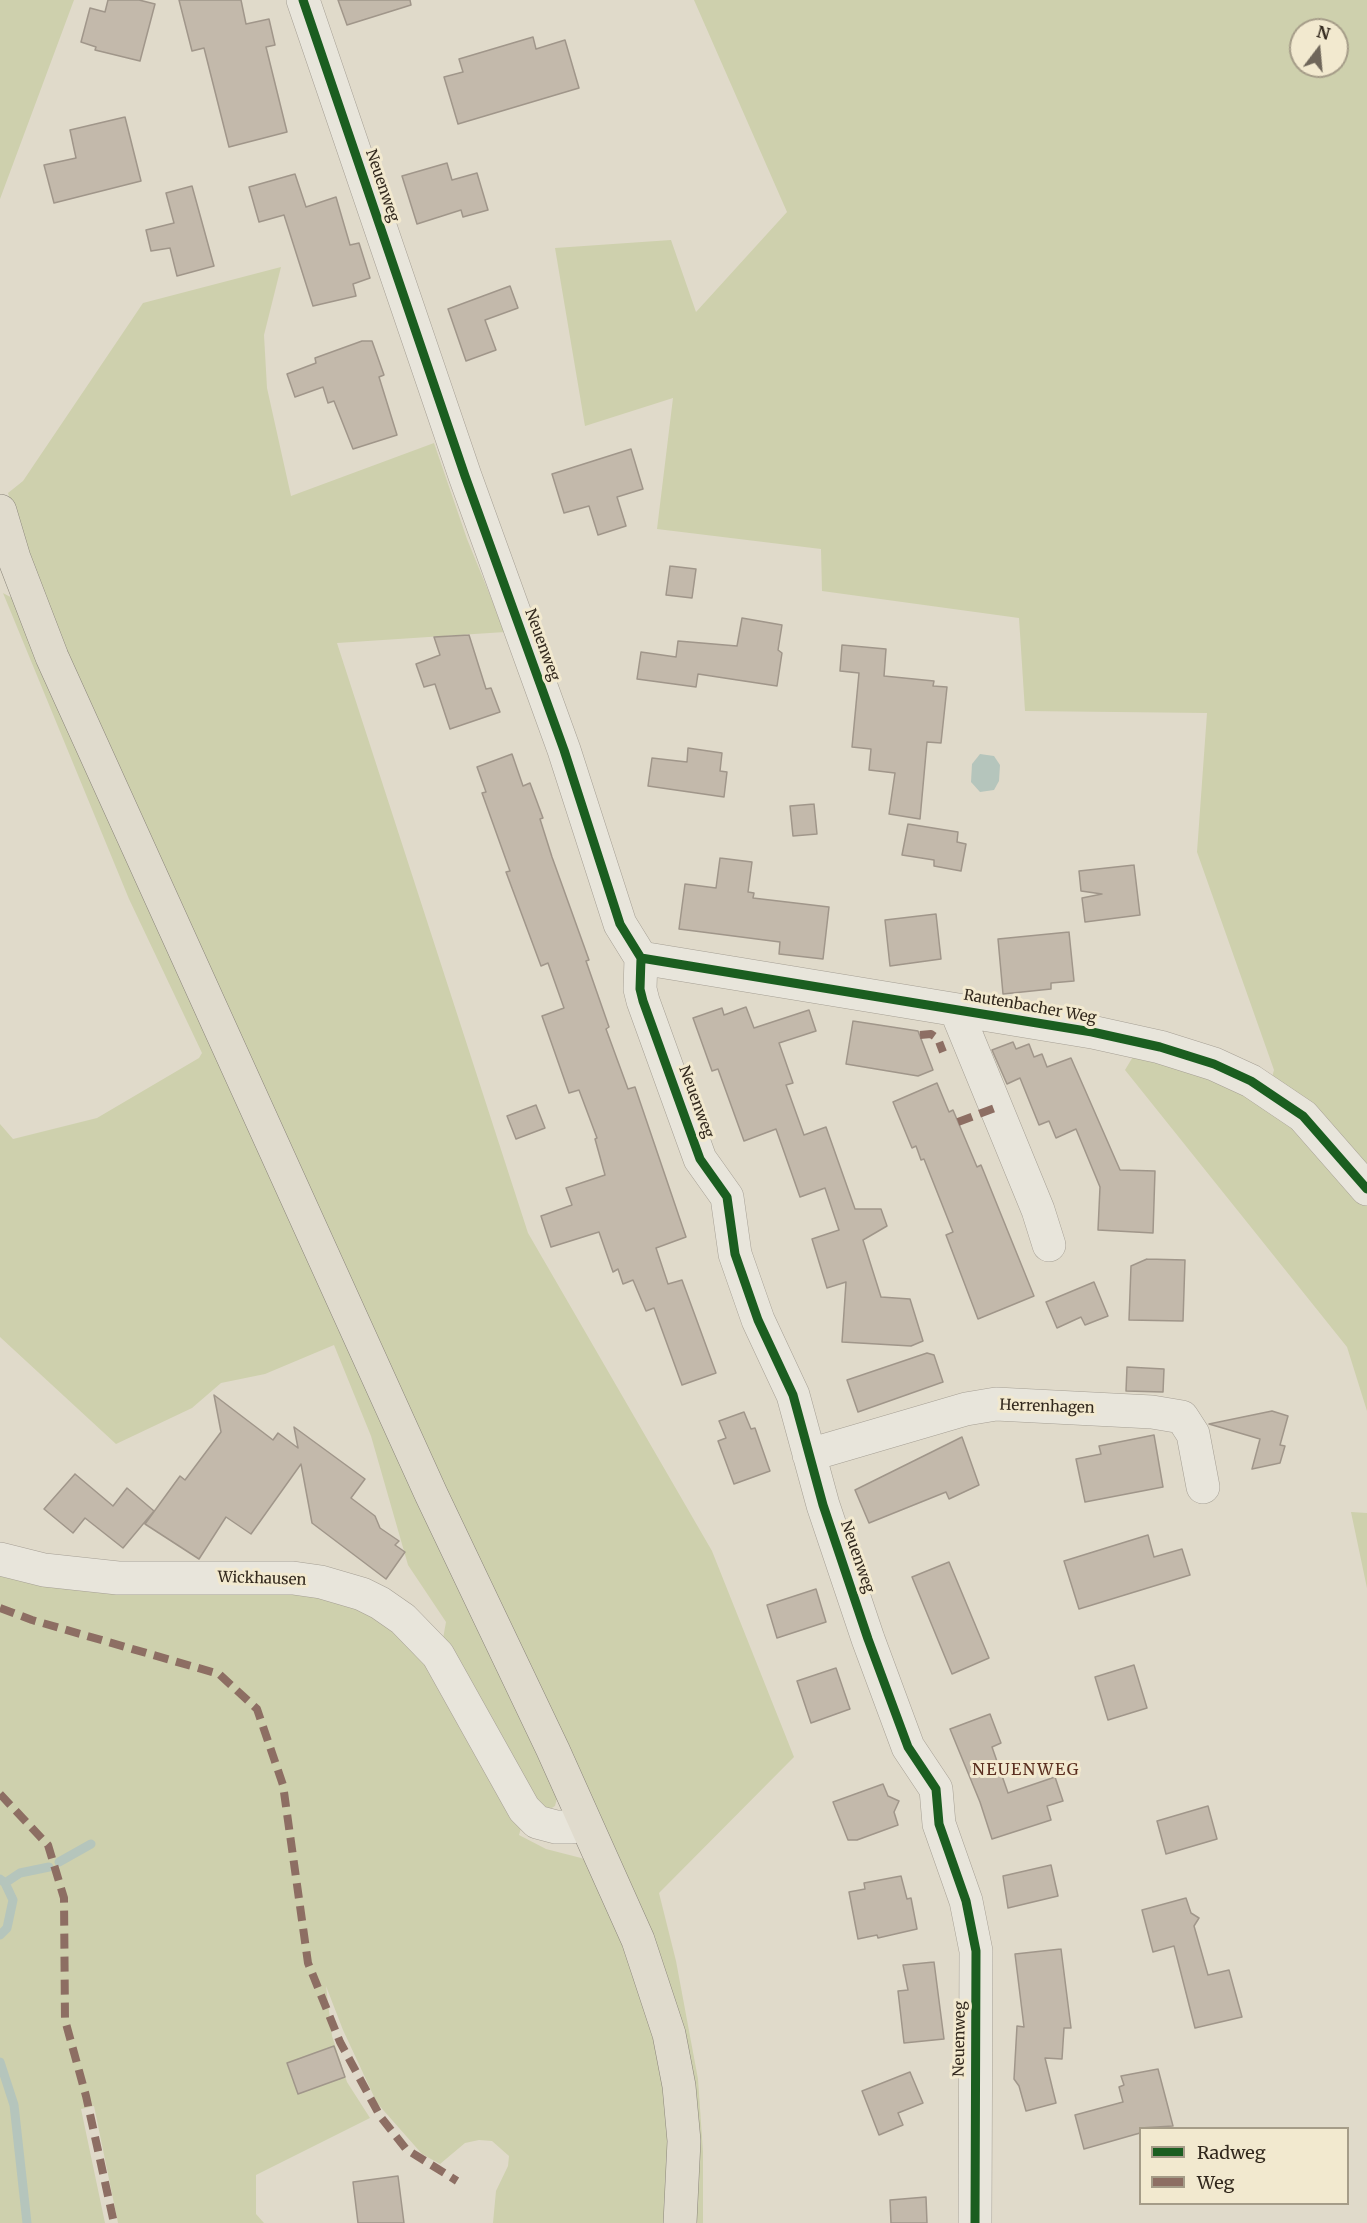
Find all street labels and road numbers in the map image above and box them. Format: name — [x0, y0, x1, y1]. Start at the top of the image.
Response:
street label: Neuenweg — [361, 147, 403, 225]
street label: Neuenweg — [521, 606, 563, 684]
street label: Rautenbacher Weg — [962, 986, 1098, 1028]
street label: Neuenweg — [675, 1063, 717, 1141]
street label: Herrenhagen — [999, 1396, 1095, 1418]
street label: Neuenweg — [836, 1518, 878, 1596]
street label: Wickhausen — [217, 1568, 307, 1590]
street label: Neuenweg — [950, 2001, 970, 2077]

